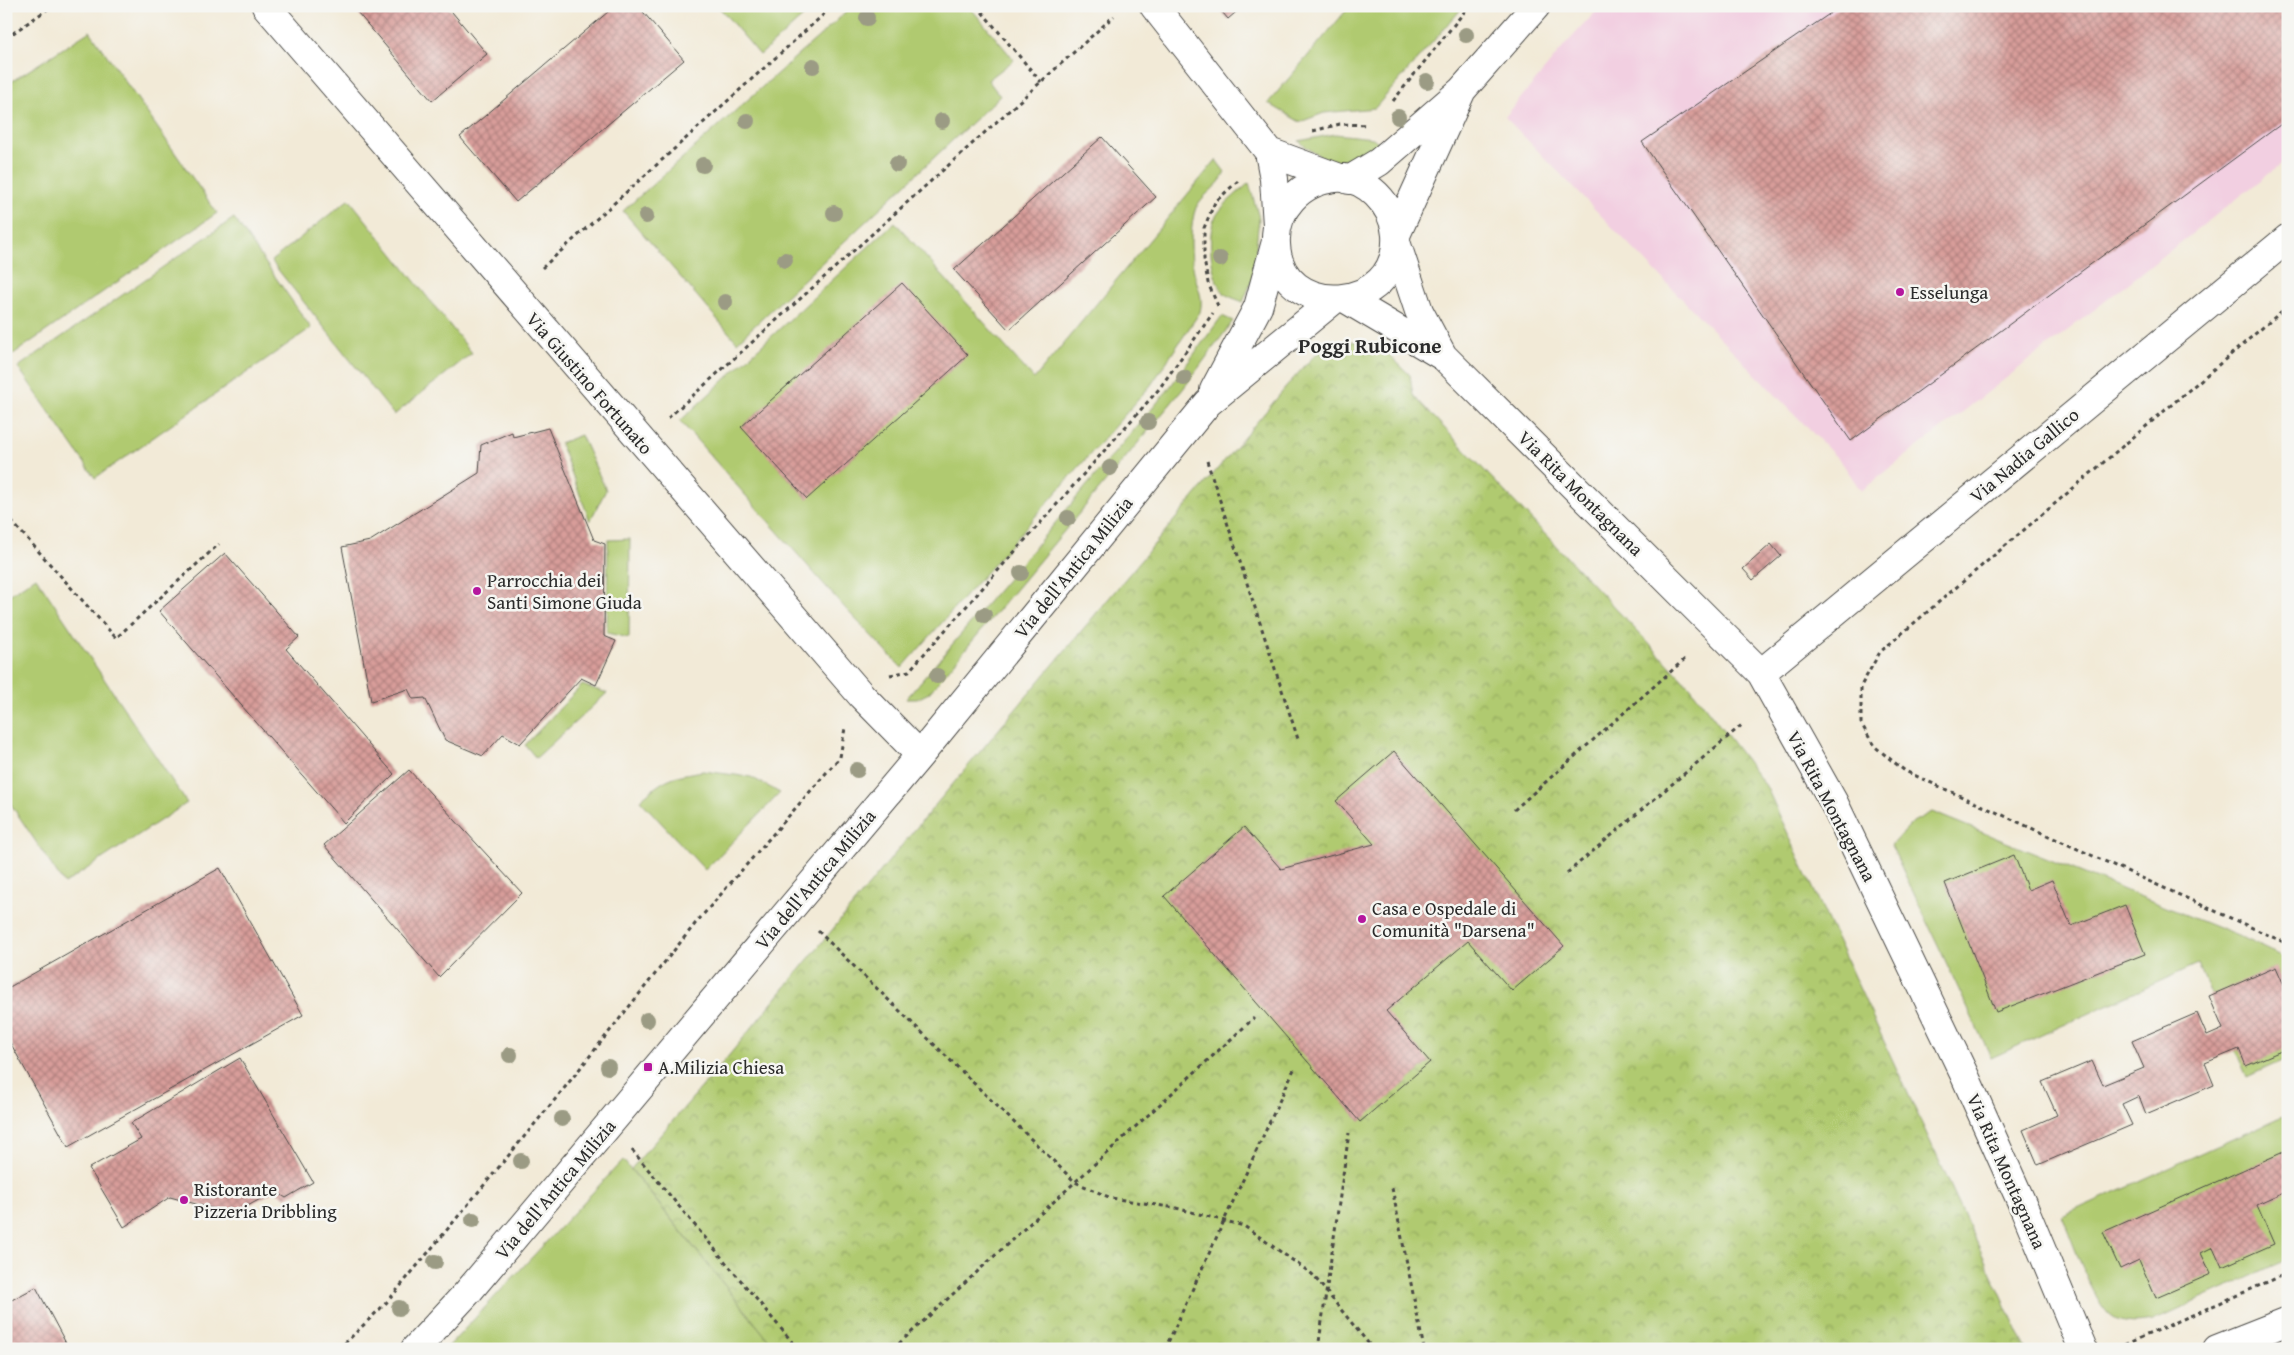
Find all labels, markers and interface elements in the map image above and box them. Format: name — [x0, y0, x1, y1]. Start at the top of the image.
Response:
place label: Esselunga — [1910, 278, 1988, 306]
marker: Esselunga — [1894, 286, 1906, 298]
street label: Via Giustino Fortunato — [520, 306, 660, 460]
district label: Poggi Rubicone — [1298, 330, 1442, 361]
street label: Via Nadia Gallico — [1963, 401, 2085, 509]
street label: Via Rita Montagnana — [1512, 424, 1650, 562]
street label: Via dell'Antica Milizia — [1007, 490, 1139, 644]
place label: Parrocchia dei Santi Simone Giuda — [487, 566, 642, 616]
marker: Parrocchia dei Santi Simone Giuda — [471, 585, 483, 597]
street label: Via Rita Montagnana — [1780, 725, 1884, 887]
street label: Via dell'Antica Milizia — [748, 803, 882, 955]
place label: Casa e Ospedale di Comunità "Darsena" — [1372, 894, 1535, 944]
marker: Casa e Ospedale di Comunità "Darsena" — [1356, 913, 1368, 925]
place label: A.Milizia Chiesa — [658, 1053, 784, 1081]
marker: A.Milizia Chiesa — [642, 1061, 654, 1073]
street label: Via Rita Montagnana — [1960, 1089, 2054, 1253]
street label: Via dell'Antica Milizia — [488, 1113, 622, 1265]
place label: Ristorante Pizzeria Dribbling — [194, 1175, 337, 1225]
marker: Ristorante Pizzeria Dribbling — [178, 1194, 190, 1206]

